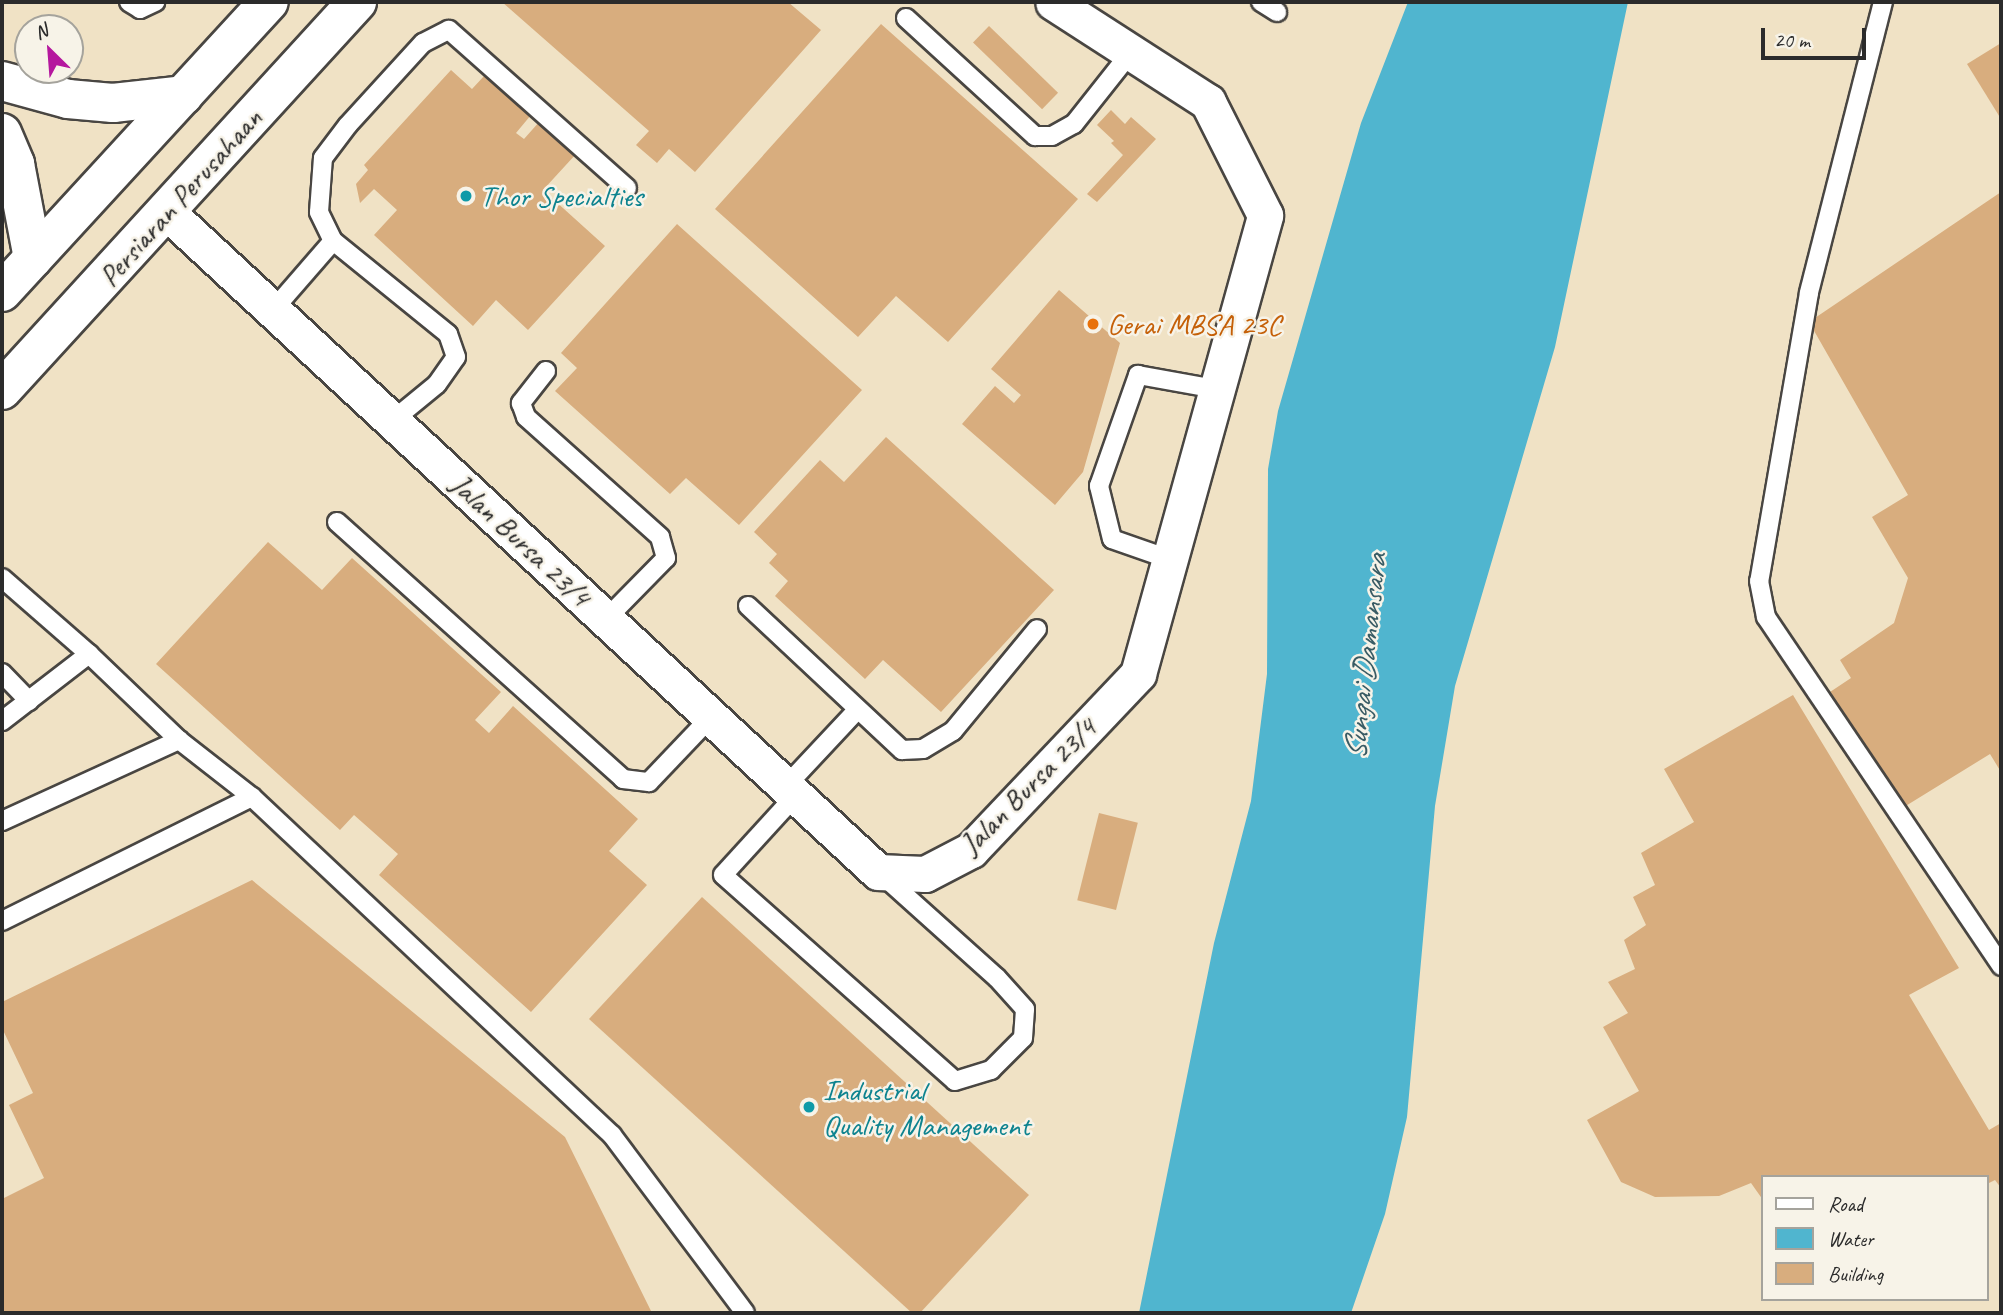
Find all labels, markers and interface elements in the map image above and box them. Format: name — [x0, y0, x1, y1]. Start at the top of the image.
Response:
north arrow — [14, 14, 84, 84]
scale bar — [1765, 14, 1870, 58]
text: N — [31, 18, 51, 45]
text: 20 m — [1774, 27, 1810, 53]
street label: Persiaran Perusahaan — [91, 101, 269, 293]
place label: Thor Specialties — [480, 178, 642, 214]
marker: Thor Specialties — [458, 188, 474, 204]
place label: Gerai MBSA 23C — [1107, 306, 1281, 342]
marker: Gerai MBSA 23C — [1085, 316, 1101, 332]
street label: Jalan Bursa 23/4 — [444, 466, 598, 614]
water label: Sungai Damansara — [1336, 553, 1396, 761]
street label: Jalan Bursa 23/4 — [953, 711, 1103, 861]
place label: Industrial Quality Management — [823, 1072, 1030, 1142]
marker: Industrial Quality Management — [801, 1099, 817, 1115]
legend — [1762, 1175, 1989, 1301]
text: Road — [1828, 1191, 1863, 1217]
text: Water — [1828, 1226, 1874, 1252]
text: Building — [1828, 1261, 1883, 1287]

